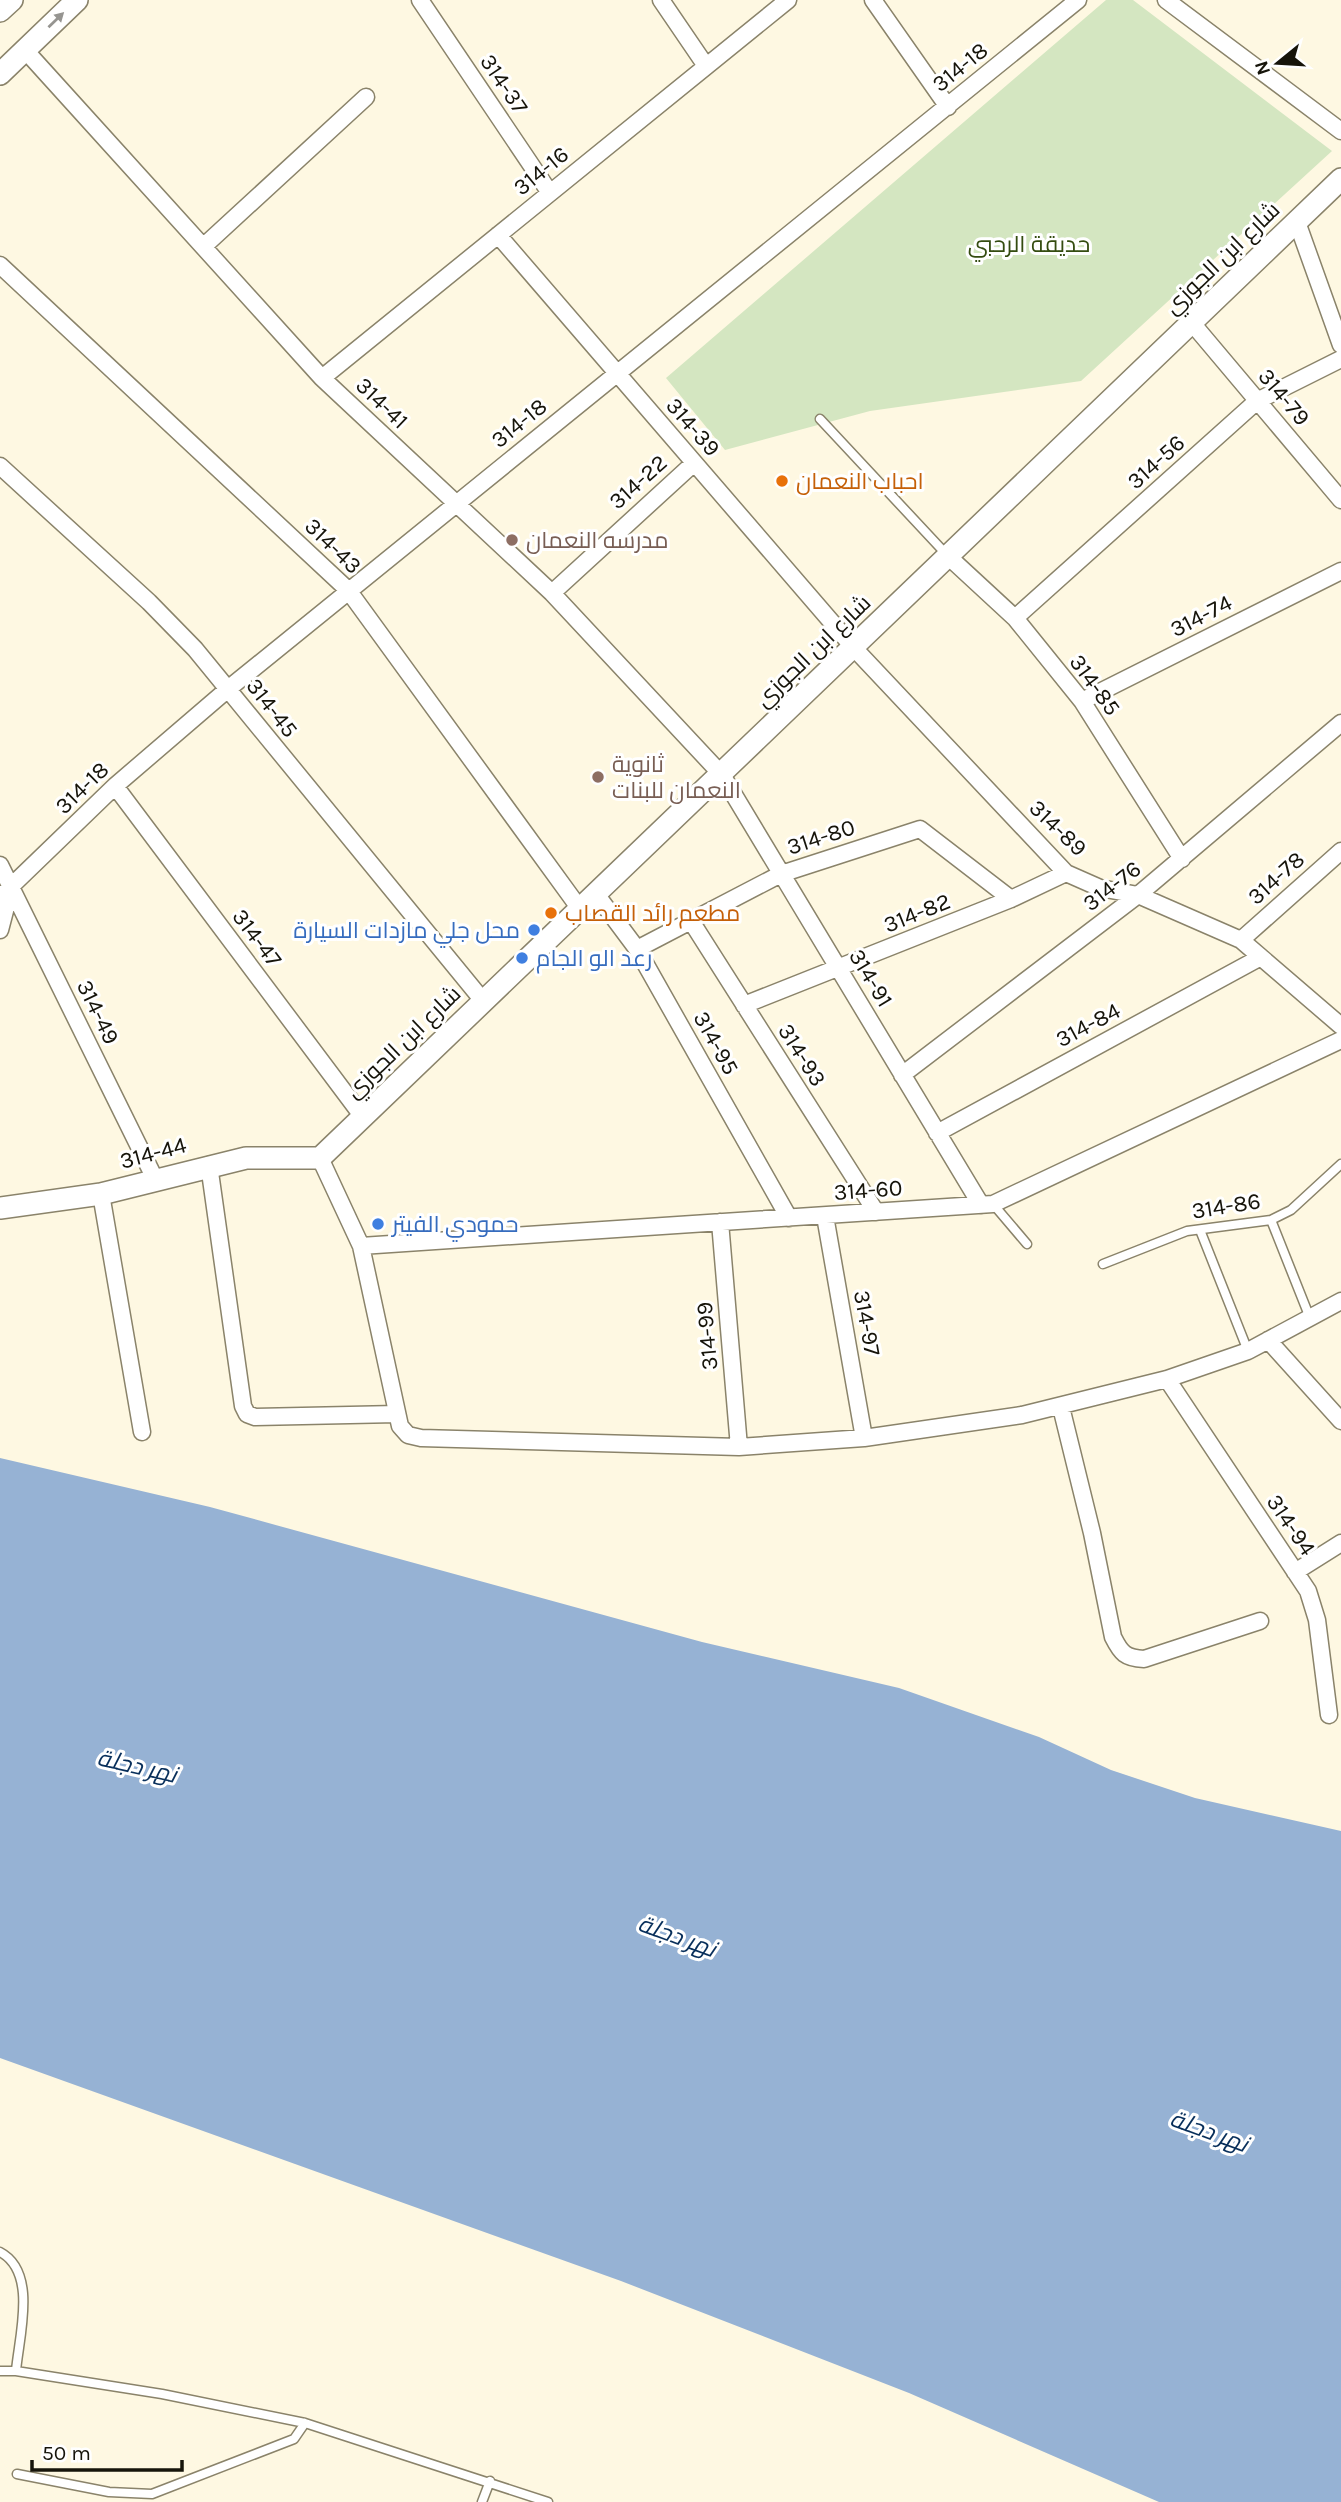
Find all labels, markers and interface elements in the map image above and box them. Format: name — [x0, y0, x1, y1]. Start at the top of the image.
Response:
one-way arrow — [48, 12, 65, 28]
north arrow — [1243, 28, 1313, 98]
street label: 314-18 — [927, 36, 993, 98]
street label: 314-37 — [474, 49, 534, 119]
text: N — [1250, 58, 1275, 78]
street label: 314-16 — [508, 141, 574, 201]
street label: شارع ابن الجوزي — [1159, 196, 1288, 323]
park label: حديقة الرحبي — [968, 231, 1090, 262]
street label: 314-79 — [1252, 363, 1316, 431]
street label: 314-41 — [350, 372, 414, 434]
street label: 314-18 — [486, 392, 552, 454]
street label: 314-39 — [660, 392, 726, 462]
street label: 314-56 — [1122, 429, 1190, 495]
street label: 314-22 — [603, 449, 673, 515]
place label: احباب النعمان — [796, 468, 924, 495]
marker: احباب النعمان — [774, 473, 790, 489]
street label: 314-43 — [299, 513, 367, 579]
place label: مدرسه النعمان — [526, 527, 668, 554]
marker: مدرسه النعمان — [504, 532, 520, 548]
street label: شارع ابن الجوزي — [750, 589, 879, 716]
street label: 314-74 — [1166, 589, 1237, 643]
street label: 314-85 — [1064, 649, 1126, 721]
street label: 314-45 — [240, 673, 304, 743]
place label: ثانوية النعمان للبنات — [612, 751, 741, 804]
street label: 314-18 — [50, 756, 114, 820]
marker: ثانوية النعمان للبنات — [590, 769, 606, 785]
street label: 314-89 — [1024, 794, 1092, 862]
street label: 314-80 — [784, 813, 858, 861]
street label: 314-78 — [1242, 846, 1310, 910]
street label: 314-76 — [1078, 855, 1146, 917]
street label: 314-82 — [880, 887, 954, 939]
place label: مطعم رائد القصاب — [565, 900, 740, 929]
street label: 314-47 — [226, 904, 288, 973]
marker: مطعم رائد القصاب — [543, 905, 559, 921]
place label: محل جلي مازدات السيارة — [294, 917, 520, 948]
marker: محل جلي مازدات السيارة — [526, 922, 542, 938]
street label: 314-91 — [843, 944, 899, 1012]
place label: رعد الو الجام — [536, 945, 652, 974]
marker: رعد الو الجام — [514, 950, 530, 966]
street label: 314-49 — [71, 975, 125, 1049]
street label: شارع ابن الجوزي — [340, 980, 469, 1107]
street label: 314-84 — [1051, 997, 1125, 1053]
street label: 314-95 — [688, 1007, 744, 1079]
street label: 314-93 — [772, 1019, 832, 1091]
street label: 314-44 — [117, 1131, 189, 1175]
street label: 314-60 — [833, 1174, 903, 1206]
street label: 314-86 — [1190, 1187, 1262, 1225]
place label: حمودي الفيتر — [390, 1211, 518, 1242]
marker: حمودي الفيتر — [370, 1216, 386, 1232]
street label: 314-97 — [848, 1288, 886, 1358]
street label: 314-99 — [691, 1301, 723, 1371]
street label: 314-94 — [1261, 1489, 1321, 1561]
water label: نهر دجلة — [95, 1743, 182, 1789]
water label: نهر دجلة — [634, 1909, 722, 1964]
water label: نهر دجلة — [1166, 2104, 1254, 2159]
scale bar — [32, 2428, 182, 2472]
text: 50 m — [42, 2441, 91, 2465]

